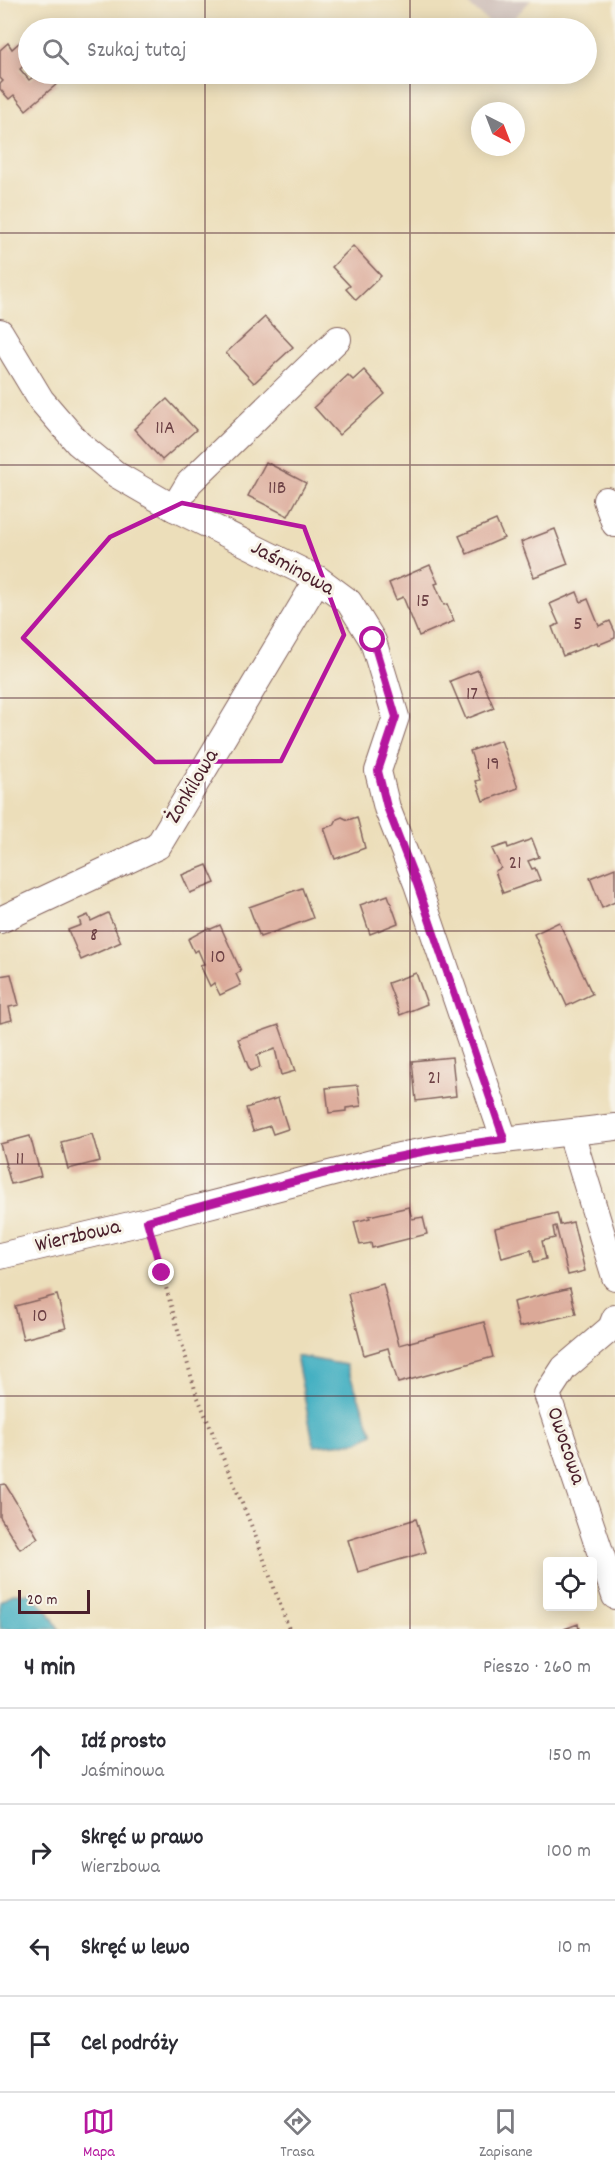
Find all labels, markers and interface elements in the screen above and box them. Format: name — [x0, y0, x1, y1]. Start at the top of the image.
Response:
search box — [18, 18, 597, 84]
icon: search — [39, 35, 72, 68]
text: Szukaj tutaj — [87, 36, 186, 67]
north arrow — [471, 102, 525, 156]
house number: 11A — [155, 415, 175, 443]
house number: 11B — [268, 475, 286, 503]
street label: Jaśminowa — [245, 533, 340, 605]
house number: 15 — [416, 588, 430, 616]
house number: 5 — [573, 611, 583, 639]
route start — [359, 626, 385, 652]
house number: 17 — [466, 681, 478, 709]
street label: Żonkilowa — [159, 743, 228, 830]
house number: 19 — [486, 751, 500, 779]
house number: 21 — [508, 850, 522, 878]
house number: 8 — [90, 922, 98, 950]
house number: 10 — [210, 944, 226, 972]
house number: 21 — [427, 1065, 441, 1093]
house number: 11 — [16, 1146, 24, 1174]
street label: Wierzbowa — [32, 1212, 124, 1262]
route end — [148, 1259, 174, 1285]
house number: 10 — [32, 1303, 48, 1331]
street label: Owocowa — [537, 1403, 593, 1489]
map controls — [543, 1557, 597, 1611]
button: locate — [543, 1557, 597, 1611]
scale bar — [18, 1587, 90, 1614]
text: 20 m — [27, 1589, 57, 1612]
text: 4 min — [24, 1650, 75, 1687]
text: Pieszo · 260 m — [483, 1654, 591, 1682]
text: Idź prosto — [81, 1727, 166, 1758]
icon: ahead — [24, 1740, 57, 1773]
text: 150 m — [548, 1742, 591, 1770]
text: Jaśminowa — [81, 1758, 164, 1786]
text: Skręć w prawo — [81, 1823, 203, 1854]
icon: right — [24, 1836, 57, 1869]
text: 100 m — [547, 1838, 591, 1866]
text: Wierzbowa — [81, 1854, 160, 1882]
icon: left — [24, 1932, 57, 1965]
text: Skręć w lewo — [81, 1933, 190, 1964]
text: 10 m — [557, 1934, 591, 1962]
icon: arrive — [24, 2028, 57, 2061]
text: Cel podróży — [81, 2029, 177, 2060]
tab: Mapa — [82, 2105, 115, 2164]
tab: Trasa — [280, 2105, 314, 2164]
tab: Zapisane — [479, 2105, 533, 2164]

